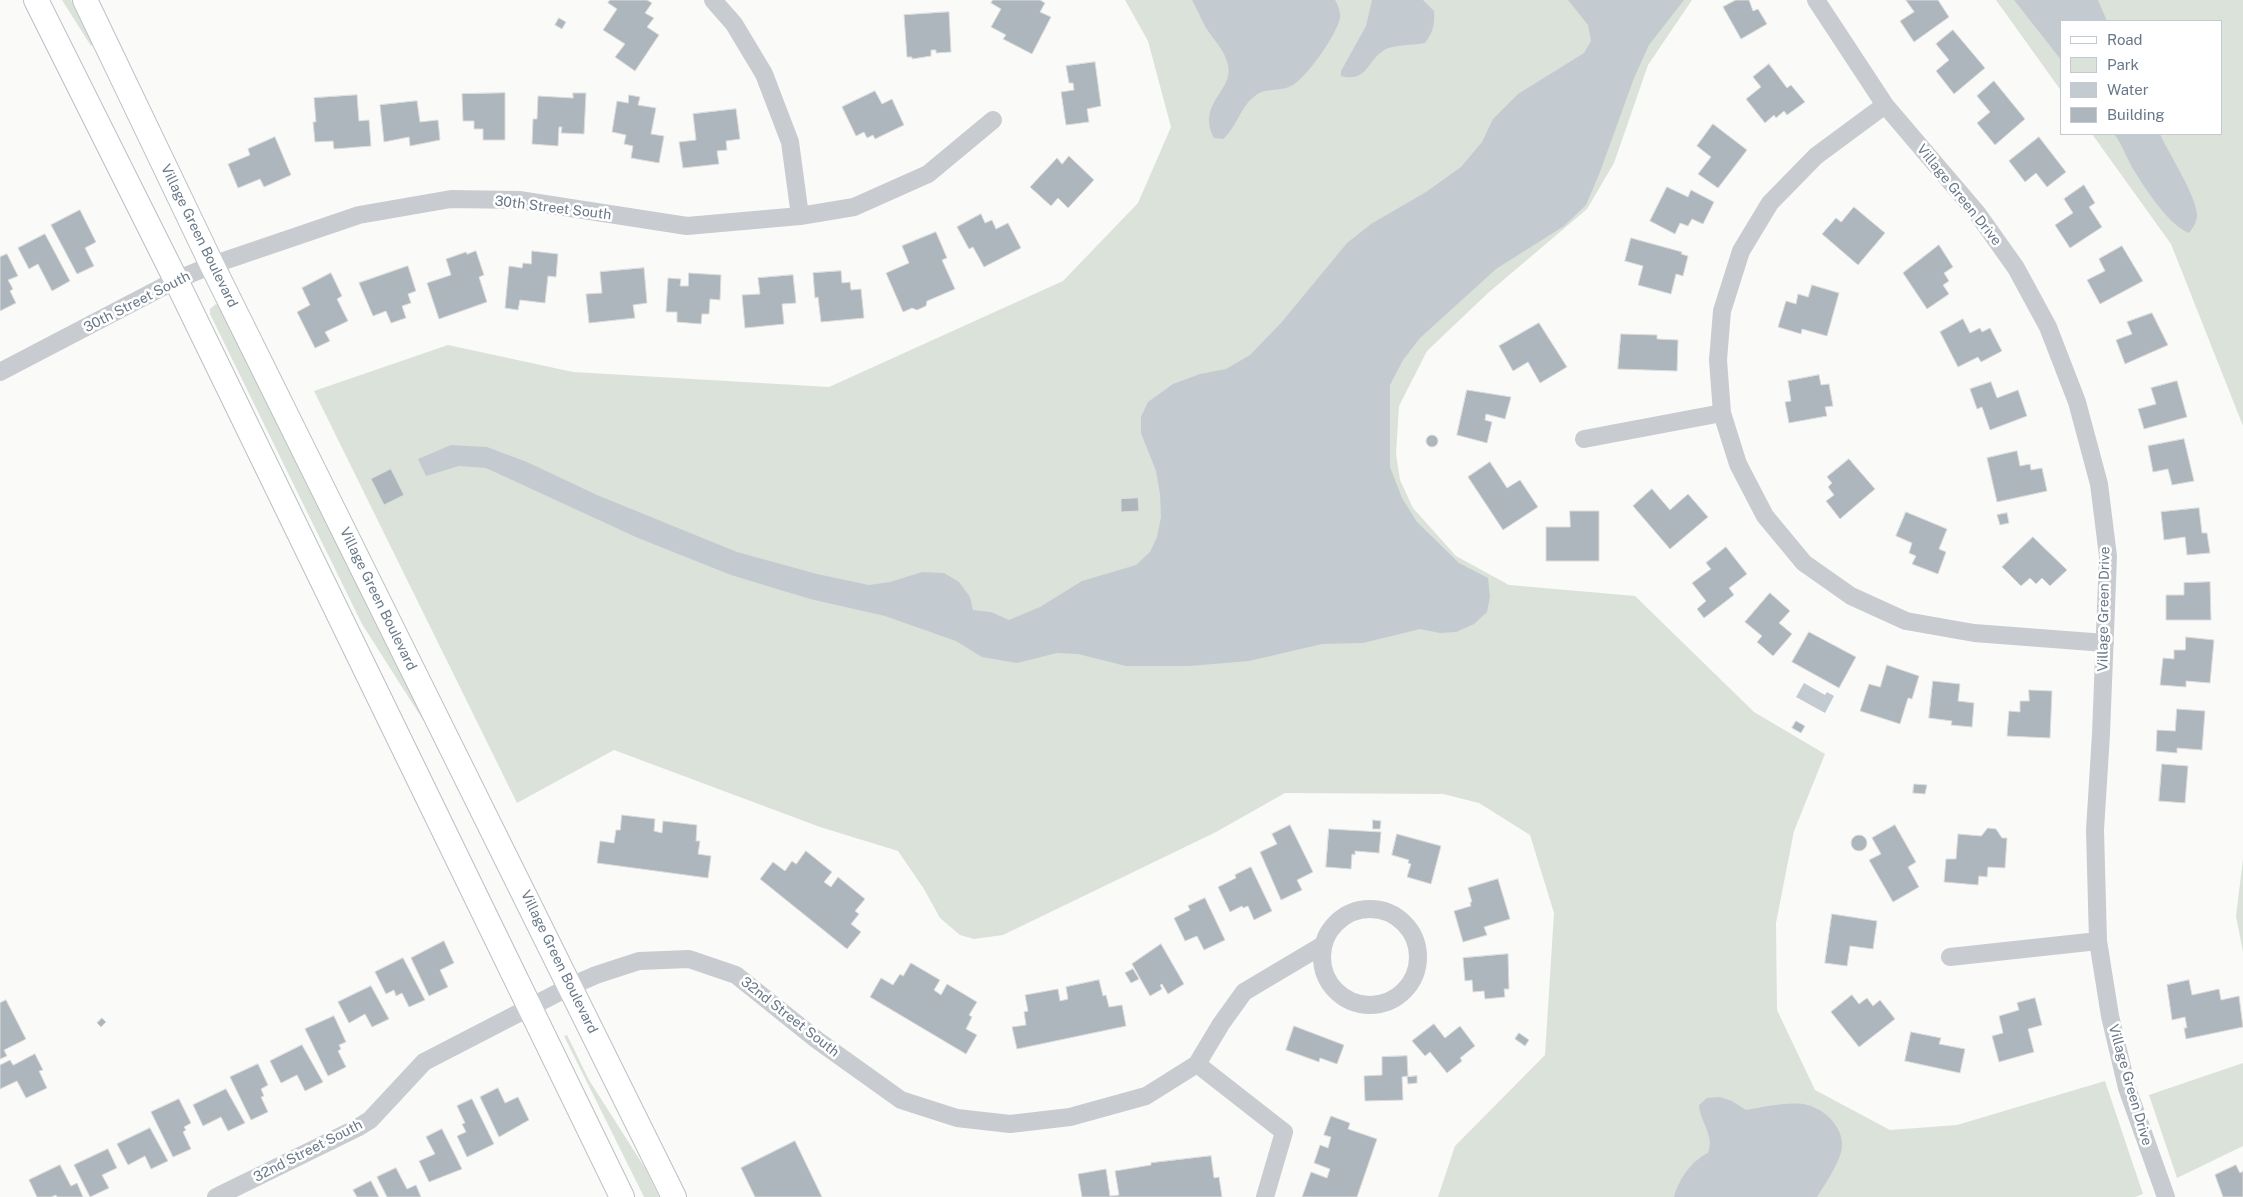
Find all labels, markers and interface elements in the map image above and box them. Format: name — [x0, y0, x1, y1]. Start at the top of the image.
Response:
legend — [2060, 20, 2223, 135]
text: Road — [2107, 31, 2143, 48]
text: Park — [2107, 56, 2139, 73]
text: Water — [2107, 81, 2149, 98]
text: Building — [2107, 106, 2165, 123]
street label: Village Green Drive — [1913, 141, 2005, 249]
street label: Village Green Boulevard — [157, 162, 241, 310]
street label: 30th Street South — [494, 193, 612, 223]
street label: 30th Street South — [81, 268, 193, 336]
street label: Village Green Boulevard — [336, 525, 420, 673]
street label: Village Green Drive — [2095, 546, 2113, 672]
street label: Village Green Boulevard — [517, 888, 601, 1036]
street label: 32nd Street South — [737, 973, 843, 1061]
street label: Village Green Drive — [2105, 1023, 2155, 1147]
street label: 32nd Street South — [251, 1116, 365, 1186]

